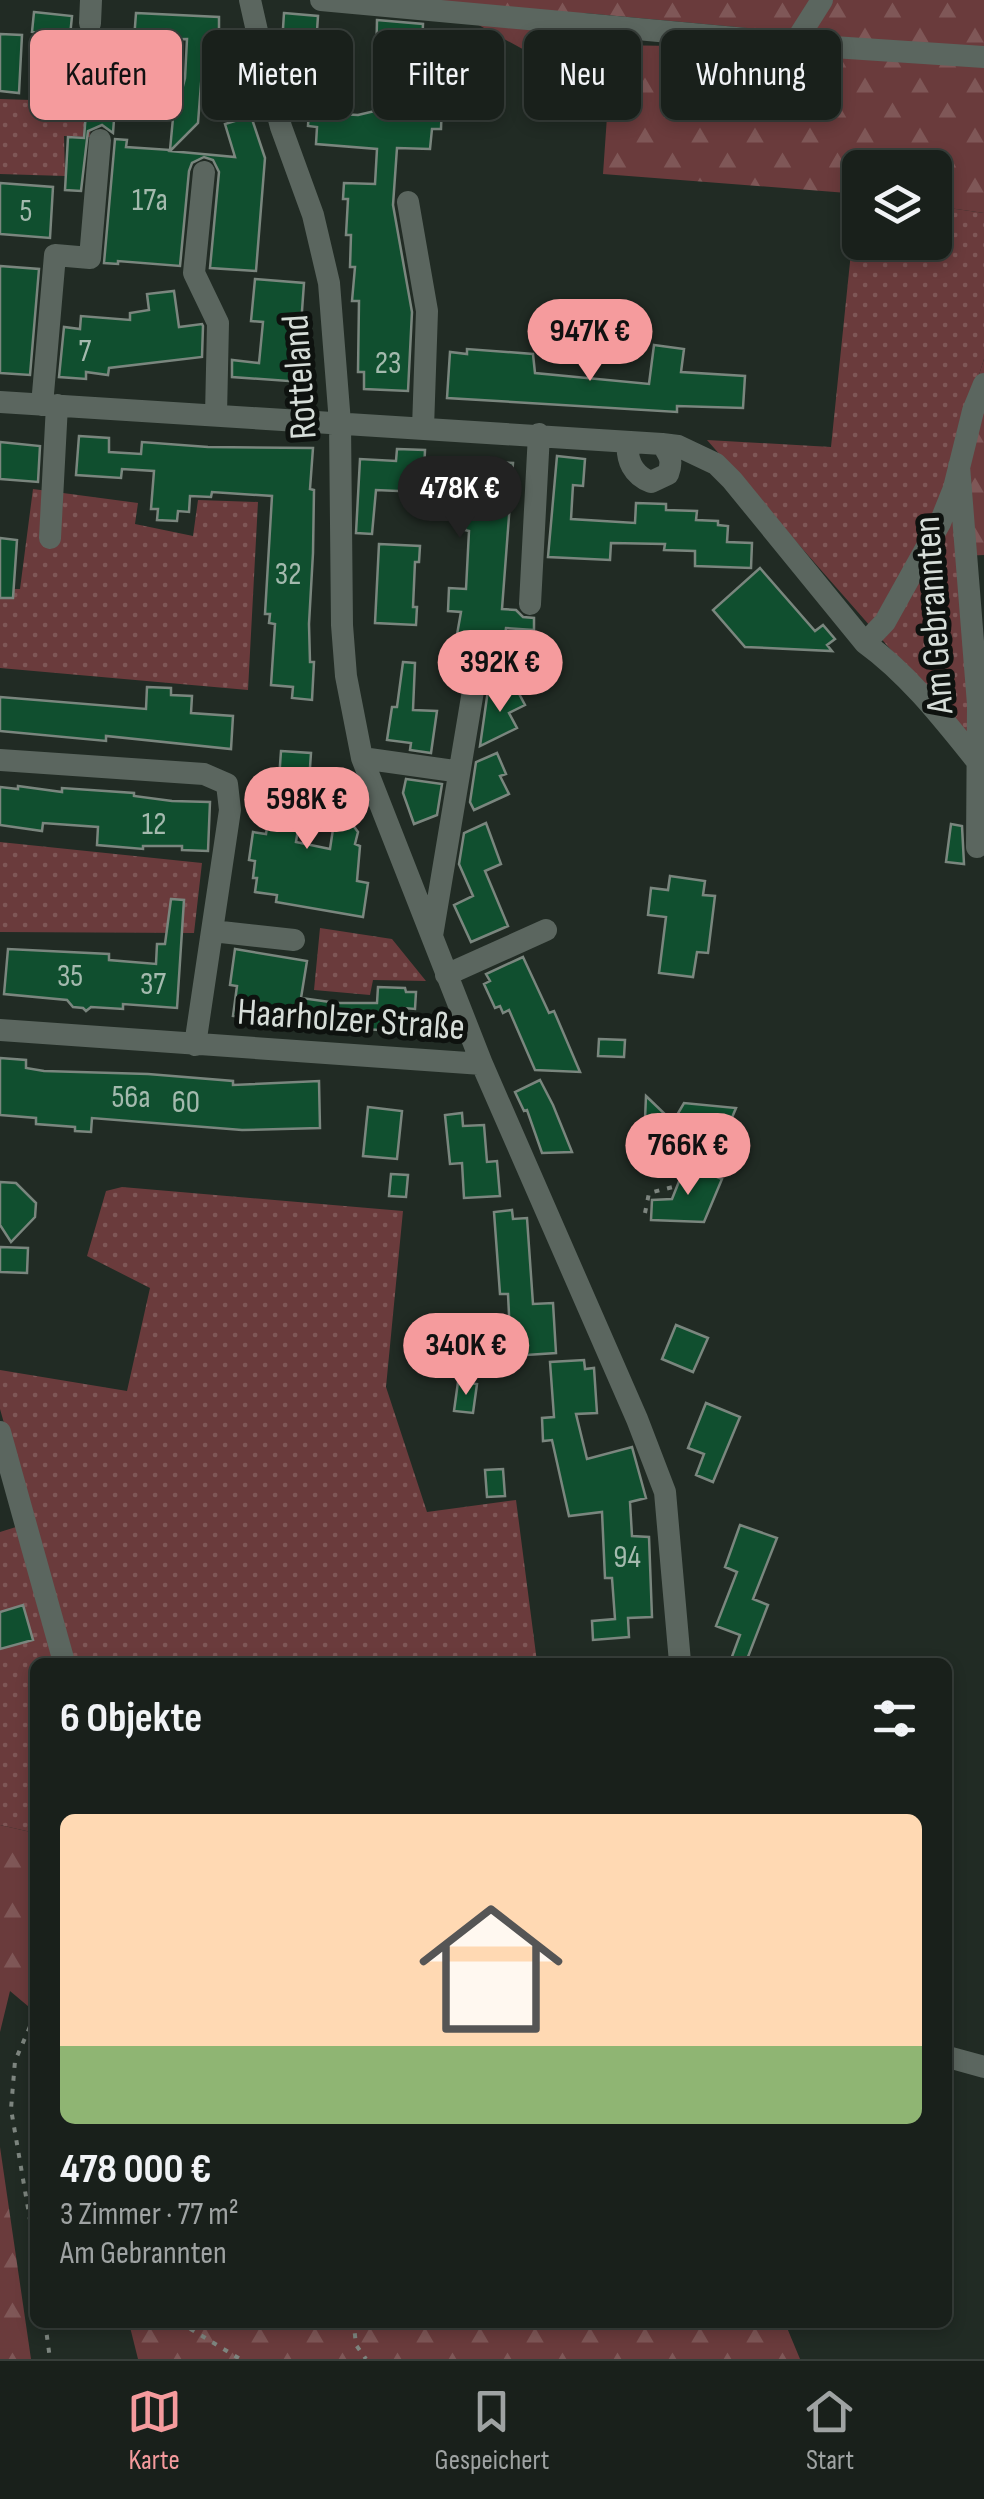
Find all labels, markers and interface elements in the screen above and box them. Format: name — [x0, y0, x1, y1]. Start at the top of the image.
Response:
chip: Kaufen — [30, 30, 182, 120]
chip: Mieten — [202, 30, 353, 120]
chip: Filter — [373, 30, 504, 120]
chip: Neu — [524, 30, 641, 120]
chip: Wohnung — [661, 30, 841, 120]
map controls — [842, 150, 952, 260]
button: layers — [842, 150, 952, 260]
house number: 17a — [132, 181, 168, 220]
house number: 5 — [20, 192, 32, 231]
pin: 947K € — [509, 299, 671, 384]
text: 947K € — [550, 312, 630, 351]
street label: Rotteland — [273, 313, 327, 441]
house number: 7 — [79, 332, 92, 371]
house number: 23 — [375, 344, 401, 383]
pin: 478K € — [379, 456, 541, 541]
text: 478K € — [420, 469, 500, 508]
street label: Am Gebrannten — [905, 515, 963, 716]
house number: 32 — [275, 555, 301, 594]
pin: 392K € — [419, 630, 581, 715]
text: 392K € — [460, 643, 540, 682]
pin: 598K € — [226, 767, 388, 852]
text: 598K € — [266, 780, 348, 819]
house number: 12 — [142, 805, 166, 844]
house number: 35 — [57, 957, 83, 996]
house number: 37 — [140, 965, 166, 1004]
street label: Haarholzer Straße — [236, 990, 466, 1050]
house number: 56a — [111, 1078, 151, 1117]
house number: 60 — [172, 1083, 200, 1122]
pin: 766K € — [607, 1113, 769, 1198]
text: 766K € — [647, 1126, 729, 1165]
pin: 340K € — [385, 1313, 547, 1398]
text: 340K € — [425, 1326, 507, 1365]
house number: 94 — [613, 1538, 641, 1577]
icon: filters — [867, 1691, 922, 1746]
text: 6 Objekte — [60, 1693, 202, 1744]
icon: home — [401, 1879, 581, 2059]
text: 478 000 € — [60, 2144, 211, 2195]
text: 3 Zimmer · 77 m² — [60, 2195, 239, 2234]
text: Am Gebrannten — [60, 2234, 227, 2273]
tab: Karte — [127, 2384, 182, 2477]
tab: Gespeichert — [435, 2384, 549, 2477]
tab: Start — [802, 2384, 857, 2477]

